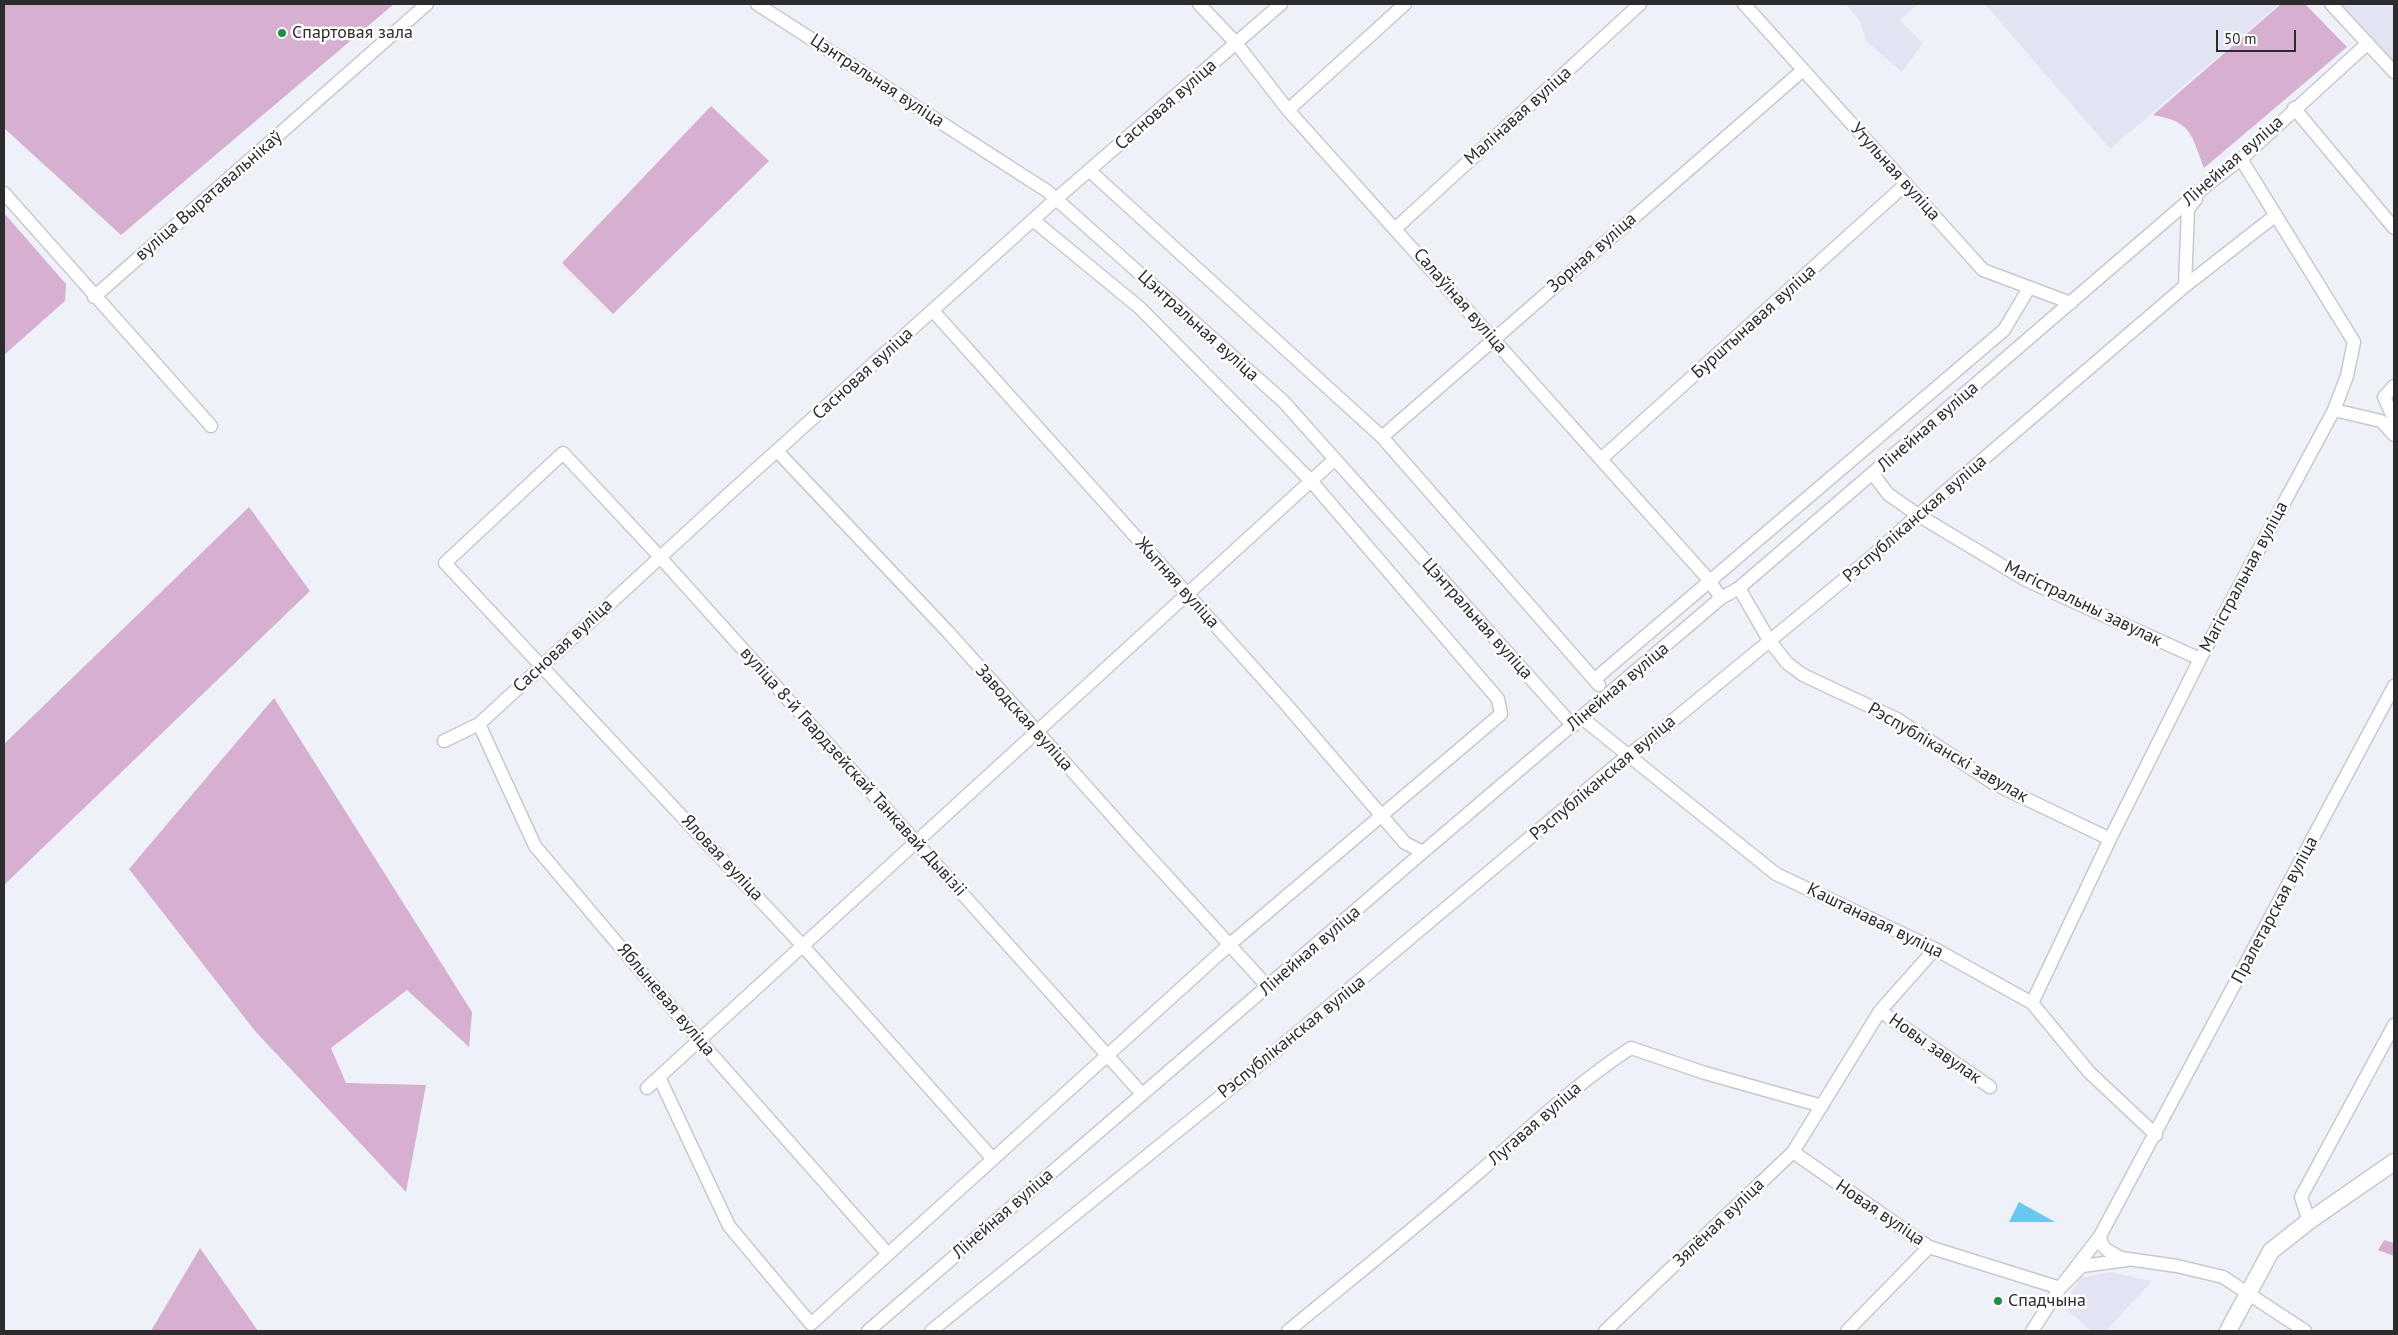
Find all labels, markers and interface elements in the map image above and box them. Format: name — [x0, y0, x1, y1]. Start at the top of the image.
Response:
scale bar — [2218, 20, 2298, 52]
place label: Спартовая зала — [292, 22, 413, 44]
marker: Спартовая зала — [276, 27, 288, 39]
text: 50 m — [2224, 29, 2257, 48]
street label: Цэнтральная вуліца — [806, 30, 948, 132]
street label: Сасновая вуліца — [1111, 55, 1221, 155]
street label: Малінавая вуліца — [1460, 62, 1576, 170]
street label: Лінейная вуліца — [2178, 111, 2288, 211]
street label: Утульная вуліца — [1845, 119, 1945, 225]
street label: вуліца Выратавальнікаў — [131, 126, 287, 266]
street label: Зорная вуліца — [1543, 208, 1641, 298]
street label: Салаўіная вуліца — [1408, 244, 1512, 358]
street label: Бурштынавая вуліца — [1687, 260, 1821, 384]
street label: Цэнтральная вуліца — [1133, 266, 1263, 386]
street label: Сасновая вуліца — [808, 323, 918, 425]
street label: Лінейная вуліца — [1873, 377, 1983, 477]
street label: Рэспубліканская вуліца — [1839, 451, 1991, 587]
street label: Магістральная вуліца — [2195, 498, 2293, 656]
street label: Жытняя вуліца — [1131, 533, 1223, 633]
street label: Цэнтральная вуліца — [1417, 554, 1537, 684]
street label: Магістральны завулак — [2001, 556, 2165, 652]
street label: Сасновая вуліца — [509, 595, 617, 697]
street label: Лінейная вуліца — [1563, 638, 1673, 736]
street label: вуліца 8-й Гвардзейскай Танкавай Дывізіі — [735, 643, 971, 901]
street label: Заводская вуліца — [971, 660, 1077, 776]
street label: Рэспубліканскі завулак — [1864, 698, 2032, 808]
street label: Рэспубліканская вуліца — [1526, 711, 1680, 845]
street label: Яловая вуліца — [677, 810, 767, 906]
street label: Пралетарская вуліца — [2227, 833, 2323, 987]
street label: Каштанавая вуліца — [1803, 879, 1947, 963]
street label: Лінейная вуліца — [1255, 901, 1365, 1001]
street label: Яблыневая вуліца — [613, 939, 719, 1061]
street label: Рэспубліканская вуліца — [1214, 971, 1370, 1103]
street label: Новы завулак — [1885, 1009, 1985, 1089]
street label: Лугавая вуліца — [1484, 1078, 1586, 1170]
street label: Лінейная вуліца — [948, 1164, 1058, 1264]
street label: Зялёная вуліца — [1669, 1174, 1769, 1272]
street label: Новая вуліца — [1831, 1175, 1929, 1251]
place label: Спадчына — [2008, 1290, 2086, 1312]
marker: Спадчына — [1992, 1295, 2004, 1307]

